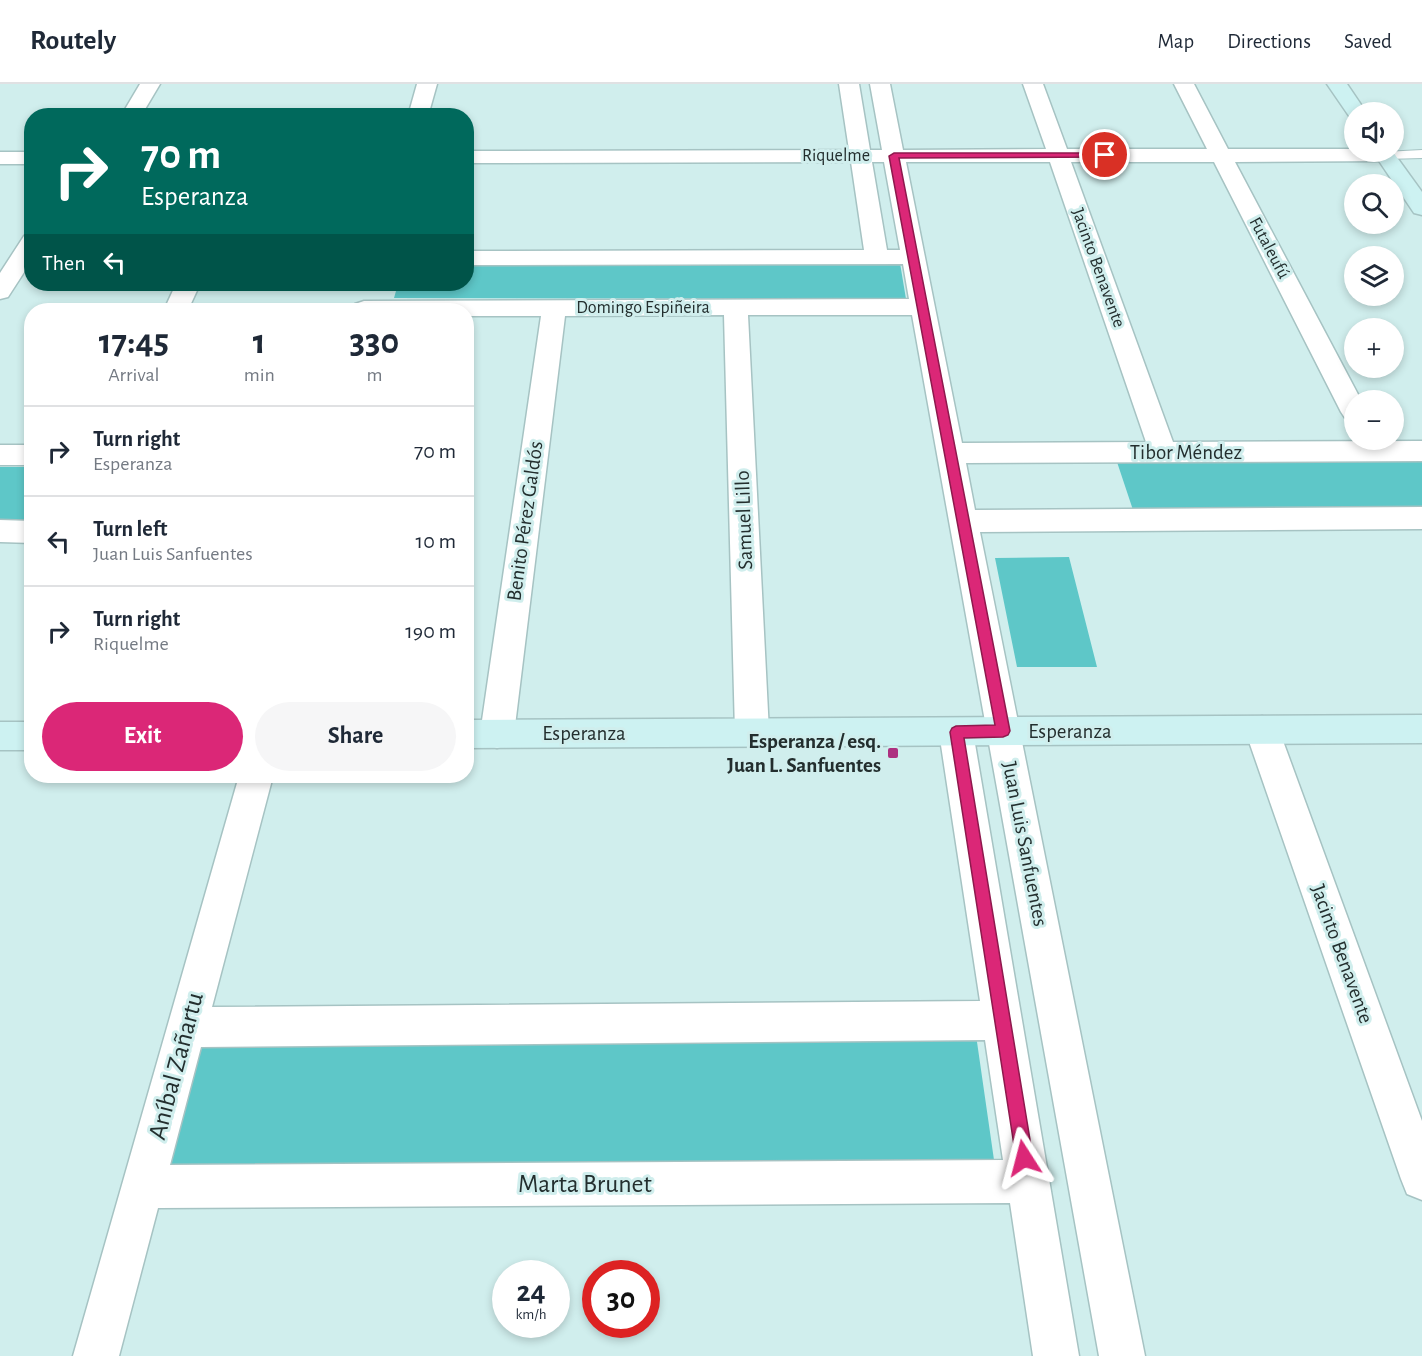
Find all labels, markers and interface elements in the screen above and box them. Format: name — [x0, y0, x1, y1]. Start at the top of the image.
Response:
text: Routely — [30, 27, 116, 55]
text: Map — [1158, 31, 1194, 52]
text: Directions — [1227, 31, 1311, 52]
text: Saved — [1344, 31, 1392, 52]
map controls — [1344, 102, 1404, 450]
button: sound — [1344, 102, 1404, 162]
pin — [1079, 129, 1130, 180]
icon: right — [42, 132, 120, 210]
text: 70 m — [141, 134, 221, 176]
icon: arrive — [1088, 138, 1121, 171]
street label: Riquelme — [802, 147, 870, 165]
button: search — [1344, 174, 1404, 234]
text: Esperanza — [141, 183, 248, 210]
street label: Jacinto Benavente — [1068, 206, 1128, 330]
street label: Futaleufú — [1245, 214, 1293, 282]
icon: left — [98, 246, 131, 279]
button: layers — [1344, 246, 1404, 306]
text: Then — [42, 252, 86, 274]
street label: Domingo Espiñeira — [576, 299, 710, 317]
button: + — [1344, 318, 1404, 378]
text: 17:45 — [99, 324, 169, 360]
text: 1 — [253, 324, 266, 360]
text: 330 — [350, 324, 399, 360]
text: Arrival — [108, 365, 160, 385]
text: min — [244, 365, 275, 385]
text: m — [366, 365, 382, 385]
button: − — [1344, 390, 1404, 450]
text: Turn right — [93, 428, 180, 450]
icon: right — [42, 435, 75, 468]
text: 70 m — [414, 440, 456, 462]
street label: Benito Pérez Galdós — [503, 440, 547, 602]
street label: Tibor Méndez — [1130, 442, 1242, 463]
text: Esperanza — [93, 454, 173, 474]
street label: Samuel Lillo — [732, 470, 756, 570]
text: Turn left — [93, 518, 167, 540]
icon: left — [42, 525, 75, 558]
text: 10 m — [416, 530, 456, 552]
text: Juan Luis Sanfuentes — [93, 544, 253, 564]
text: Turn right — [93, 608, 180, 630]
icon: right — [42, 615, 75, 648]
text: 190 m — [405, 620, 456, 642]
text: Riquelme — [93, 634, 169, 654]
button: Exit — [42, 702, 243, 771]
button: Share — [255, 702, 456, 771]
street label: Esperanza — [1028, 721, 1112, 742]
street label: Esperanza — [542, 723, 626, 744]
place label: Esperanza / esq. Juan L. Sanfuentes — [727, 731, 881, 776]
marker: Esperanza / esq. Juan L. Sanfuentes — [886, 746, 900, 760]
street label: Juan Luis Sanfuentes — [999, 760, 1051, 928]
street label: Jacinto Benavente — [1307, 882, 1377, 1026]
street label: Aníbal Zañartu — [144, 990, 208, 1142]
position arrow — [992, 1126, 1056, 1190]
street label: Marta Brunet — [518, 1171, 652, 1197]
speed limit sign: 30 — [582, 1260, 660, 1338]
text: 24 — [516, 1277, 546, 1307]
text: km/h — [516, 1307, 546, 1322]

